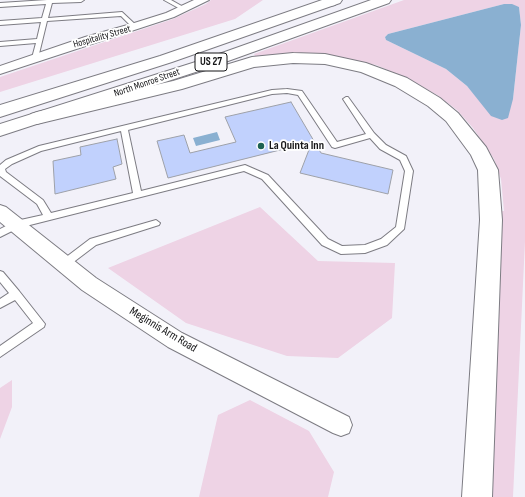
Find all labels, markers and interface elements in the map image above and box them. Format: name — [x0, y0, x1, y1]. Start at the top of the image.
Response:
street label: Hospitality Street — [72, 23, 132, 51]
road number: US 27 — [195, 53, 227, 71]
street label: North Monroe Street — [112, 66, 182, 100]
place label: La Quinta Inn — [269, 139, 324, 153]
marker: La Quinta Inn — [256, 141, 266, 151]
street label: Meginnis Arm Road — [127, 304, 199, 356]

